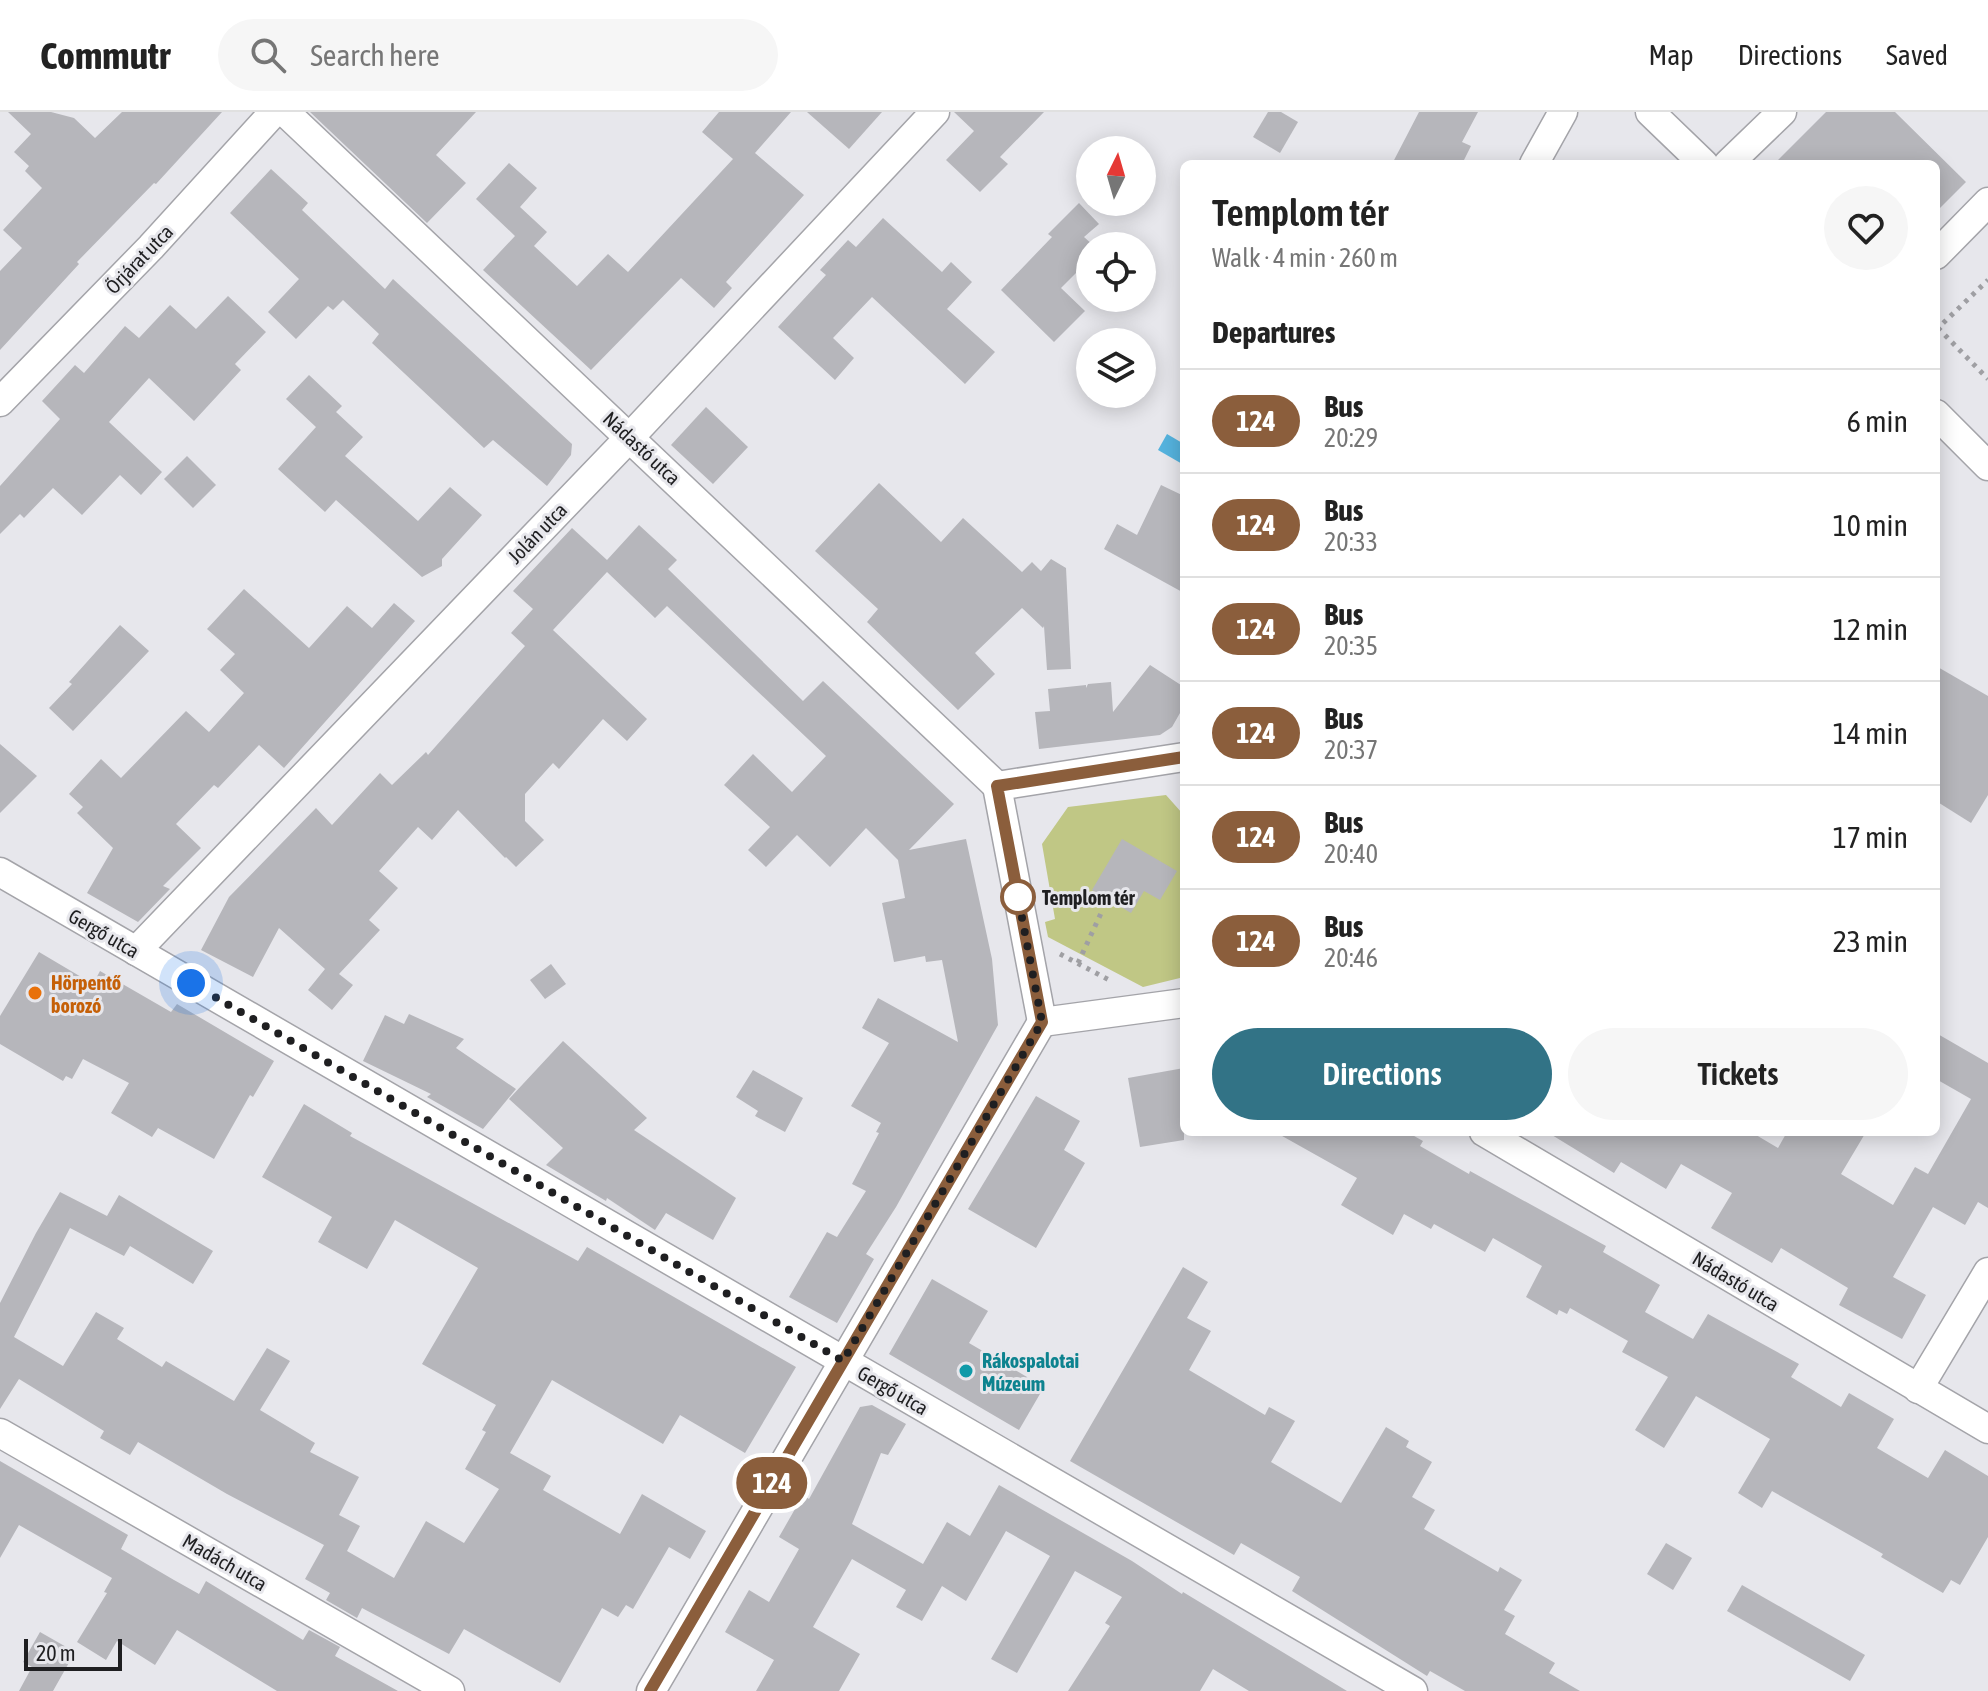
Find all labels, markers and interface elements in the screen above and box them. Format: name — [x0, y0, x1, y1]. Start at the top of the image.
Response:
search box — [218, 19, 778, 91]
icon: search — [246, 33, 290, 77]
text: Commutr — [40, 34, 170, 77]
text: Search here — [310, 38, 440, 72]
text: Map — [1649, 39, 1694, 71]
text: Directions — [1738, 39, 1842, 71]
text: Saved — [1886, 39, 1948, 71]
north arrow — [1076, 136, 1156, 216]
map controls — [1076, 136, 1156, 408]
button: heart — [1824, 186, 1908, 270]
text: Templom tér — [1212, 191, 1388, 234]
street label: Őrjárat utca — [101, 220, 177, 298]
button: locate — [1076, 232, 1156, 312]
text: Walk · 4 min · 260 m — [1212, 243, 1398, 273]
text: Departures — [1212, 315, 1335, 349]
button: layers — [1076, 328, 1156, 408]
text: Bus — [1324, 389, 1363, 423]
text: 6 min — [1847, 404, 1908, 438]
text: 124 — [1236, 405, 1276, 437]
street label: Nádastó utca — [599, 407, 685, 489]
text: 20:29 — [1324, 423, 1378, 453]
text: Bus — [1324, 493, 1363, 527]
street label: Jolán utca — [503, 498, 571, 568]
text: 10 min — [1833, 508, 1908, 542]
text: 124 — [1236, 509, 1276, 541]
text: 20:33 — [1324, 527, 1378, 557]
text: Bus — [1324, 597, 1363, 631]
text: 12 min — [1833, 612, 1908, 646]
text: 124 — [1236, 613, 1276, 645]
text: 20:35 — [1324, 631, 1378, 661]
text: Bus — [1324, 701, 1363, 735]
text: 14 min — [1833, 716, 1908, 750]
text: 124 — [1236, 717, 1276, 749]
text: 20:37 — [1324, 735, 1378, 765]
text: Bus — [1324, 805, 1363, 839]
text: 17 min — [1833, 820, 1908, 854]
text: 124 — [1236, 821, 1276, 853]
text: 20:40 — [1324, 839, 1378, 869]
marker: Templom tér — [1001, 880, 1035, 914]
place label: Templom tér — [1042, 886, 1136, 909]
street label: Gergő utca — [65, 904, 143, 962]
text: Bus — [1324, 909, 1363, 943]
text: 23 min — [1833, 924, 1908, 958]
text: 124 — [1236, 925, 1276, 957]
text: 20:46 — [1324, 943, 1378, 973]
your location — [171, 963, 211, 1003]
place label: Hörpentő borozó — [51, 971, 121, 1017]
marker: Hörpentő borozó — [26, 984, 44, 1002]
button: Directions — [1212, 1028, 1552, 1120]
button: Tickets — [1568, 1028, 1908, 1120]
street label: Nádastó utca — [1689, 1246, 1783, 1316]
place label: Rákospalotai Múzeum — [982, 1349, 1079, 1395]
street label: Gergő utca — [854, 1361, 932, 1419]
marker: Rákospalotai Múzeum — [957, 1362, 975, 1380]
line badge: 124 — [726, 1457, 818, 1509]
text: 124 — [752, 1467, 792, 1499]
street label: Madách utca — [179, 1529, 271, 1595]
scale bar — [24, 1635, 122, 1671]
text: 20 m — [36, 1640, 76, 1666]

